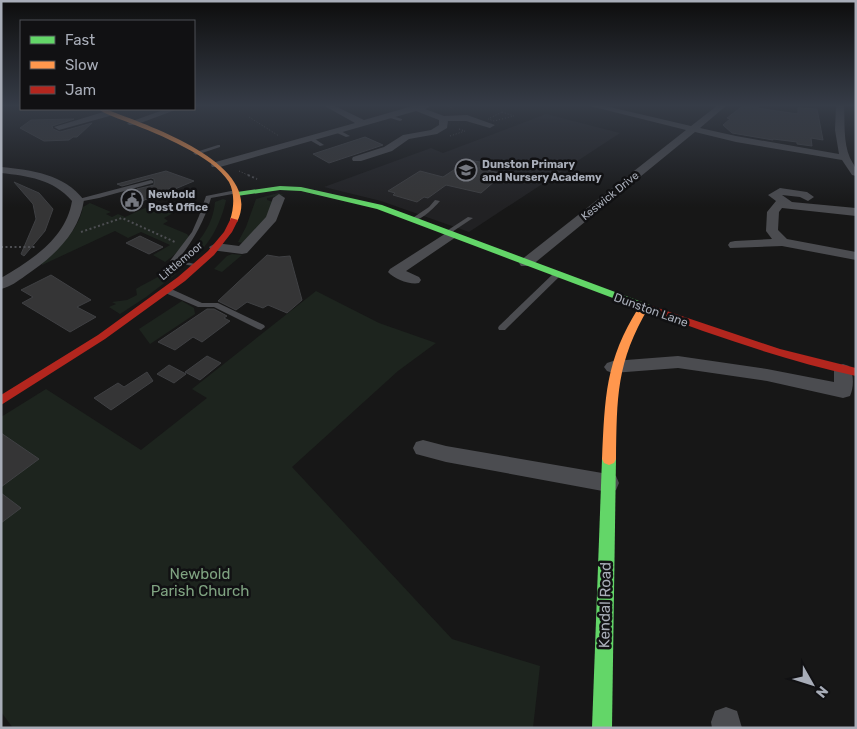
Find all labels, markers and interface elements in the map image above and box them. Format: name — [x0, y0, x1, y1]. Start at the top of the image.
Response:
legend — [20, 20, 195, 110]
text: Fast — [65, 31, 95, 49]
text: Slow — [65, 56, 98, 74]
text: Jam — [65, 81, 96, 99]
school or university icon: Dunston Primary and Nursery Academy — [454, 158, 478, 182]
place label: Dunston Primary and Nursery Academy — [482, 158, 602, 184]
street label: Keswick Drive — [579, 169, 641, 223]
public building icon: Newbold Post Office — [120, 188, 144, 212]
place label: Newbold Post Office — [148, 188, 208, 214]
street label: Littlemoor — [157, 239, 206, 283]
street label: Dunston Lane — [612, 290, 690, 330]
street label: Kendal Road — [595, 562, 615, 648]
park label: Newbold Parish Church — [151, 565, 249, 600]
north arrow — [787, 659, 837, 709]
text: N — [812, 683, 831, 701]

